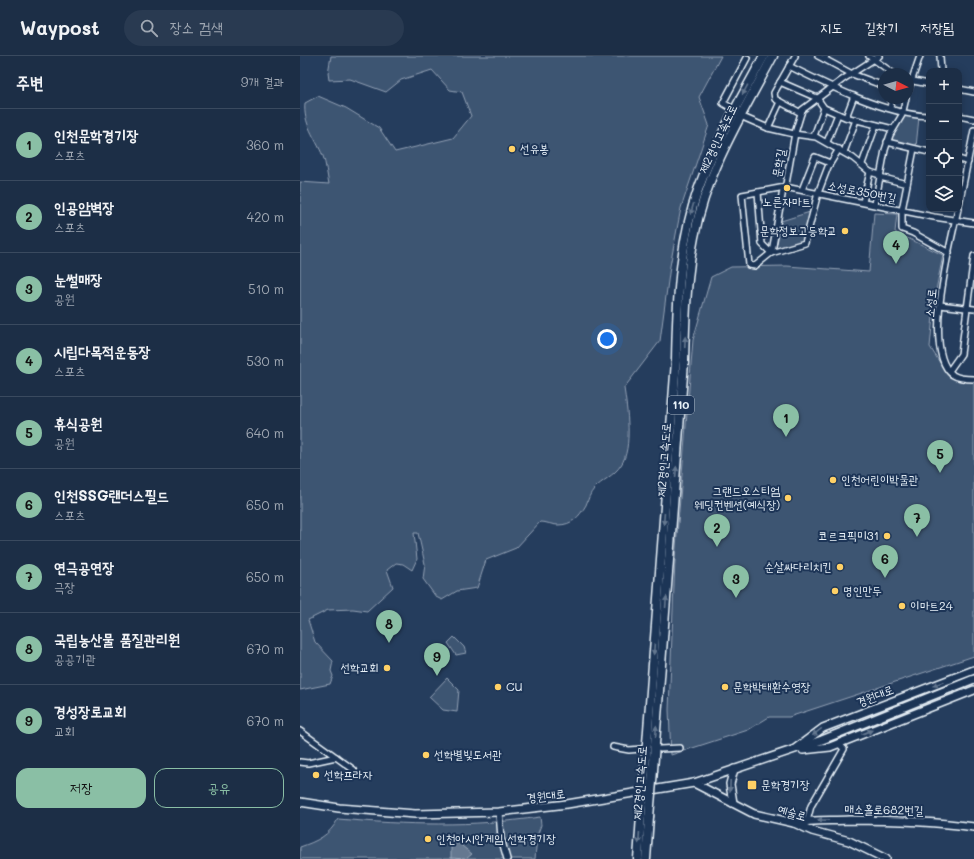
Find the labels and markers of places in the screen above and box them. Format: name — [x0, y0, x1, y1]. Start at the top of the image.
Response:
place label: 선유봉 — [520, 140, 549, 156]
marker: 선유봉 — [507, 144, 517, 154]
marker: 노른자마트 — [782, 183, 792, 193]
place label: 노른자마트 — [763, 193, 811, 209]
place label: 문학정보고등학교 — [760, 222, 837, 238]
marker: 문학정보고등학교 — [840, 226, 850, 236]
pin: 4 — [883, 231, 909, 264]
pin: 1 — [773, 404, 799, 437]
pin: 5 — [927, 440, 953, 473]
place label: 인천어린이박물관 — [841, 471, 919, 487]
marker: 인천어린이박물관 — [828, 475, 838, 485]
place label: 그랜드오스티엄 웨딩컨벤션(예식장) — [695, 482, 780, 512]
marker: 그랜드오스티엄 웨딩컨벤션(예식장) — [783, 493, 793, 503]
pin: 7 — [904, 504, 930, 537]
pin: 2 — [704, 514, 730, 547]
place label: 코르크픽미31 — [818, 527, 879, 543]
marker: 코르크픽미31 — [882, 531, 892, 541]
pin: 6 — [872, 545, 898, 578]
place label: 순살싸다리치킨 — [764, 558, 832, 574]
marker: 순살싸다리치킨 — [835, 562, 845, 572]
pin: 3 — [723, 565, 749, 598]
place label: 명인만두 — [843, 582, 882, 598]
marker: 명인만두 — [830, 586, 840, 596]
place label: 이마트24 — [910, 597, 953, 613]
marker: 이마트24 — [897, 601, 907, 611]
pin: 8 — [376, 610, 402, 643]
pin: 9 — [424, 643, 450, 676]
place label: 선학교회 — [340, 659, 379, 675]
marker: 선학교회 — [382, 663, 392, 673]
place label: CU — [506, 678, 523, 694]
place label: 문학박태환수영장 — [733, 678, 811, 694]
marker: CU — [493, 682, 503, 692]
marker: 문학박태환수영장 — [720, 682, 730, 692]
place label: 선학별빛도서관 — [434, 746, 502, 762]
marker: 선학별빛도서관 — [421, 750, 431, 760]
place label: 선학프라자 — [324, 766, 373, 782]
marker: 선학프라자 — [311, 770, 321, 780]
place label: 문학경기장 — [761, 776, 810, 792]
marker: 문학경기장 — [746, 779, 758, 791]
place label: 인천아시안게임 선학경기장 — [436, 830, 556, 846]
marker: 인천아시안게임 선학경기장 — [423, 834, 433, 844]

